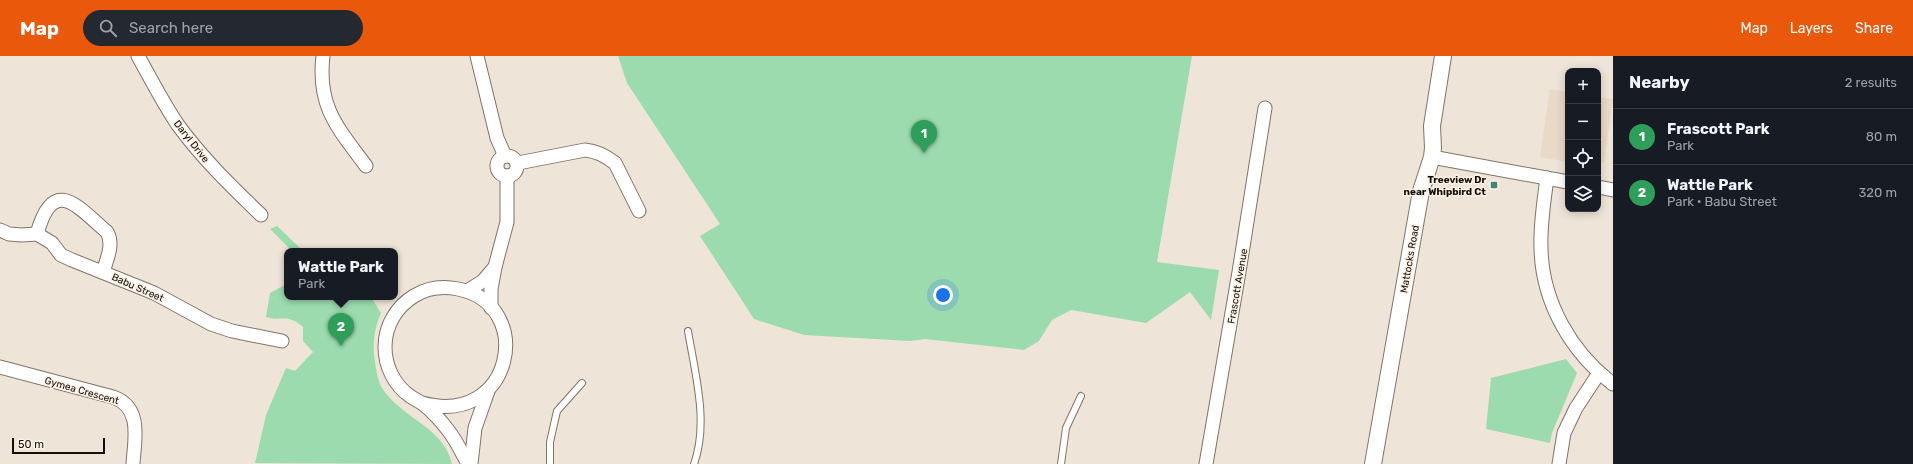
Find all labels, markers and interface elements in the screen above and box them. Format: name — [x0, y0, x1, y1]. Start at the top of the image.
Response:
search box — [83, 10, 363, 46]
text: Map — [20, 17, 59, 40]
icon: search — [97, 17, 119, 39]
text: Search here — [129, 19, 213, 37]
text: Map — [1741, 20, 1768, 37]
text: Layers — [1790, 20, 1833, 37]
text: Share — [1855, 20, 1893, 37]
map controls — [1565, 68, 1601, 212]
button: + — [1565, 68, 1601, 104]
text: Nearby — [1629, 72, 1690, 92]
text: 2 results — [1845, 75, 1897, 90]
button: − — [1565, 104, 1601, 140]
street label: Daryl Drive — [171, 118, 212, 166]
pin: 1 — [911, 120, 937, 153]
text: Frascott Park — [1667, 120, 1770, 138]
text: 1 — [1639, 129, 1645, 144]
text: 80 m — [1866, 129, 1897, 144]
text: Park — [1667, 138, 1694, 153]
button: locate — [1565, 140, 1601, 176]
place label: Treeview Dr near Whipbird Ct — [1404, 174, 1486, 198]
button: layers — [1565, 176, 1601, 212]
text: Wattle Park — [1667, 176, 1753, 194]
marker: Treeview Dr near Whipbird Ct — [1489, 180, 1499, 190]
text: 2 — [1638, 185, 1646, 200]
text: 320 m — [1859, 185, 1897, 200]
text: Park · Babu Street — [1667, 194, 1777, 209]
street label: Mattocks Road — [1398, 224, 1422, 294]
street label: Frascott Avenue — [1225, 247, 1251, 325]
popup — [284, 248, 398, 300]
text: Wattle Park — [298, 258, 384, 276]
street label: Babu Street — [110, 271, 165, 305]
text: Park — [298, 276, 325, 291]
your location — [933, 285, 953, 305]
pin: 2 — [328, 313, 354, 346]
street label: Gymea Crescent — [43, 375, 120, 407]
scale bar — [12, 436, 105, 455]
text: 50 m — [18, 438, 44, 451]

